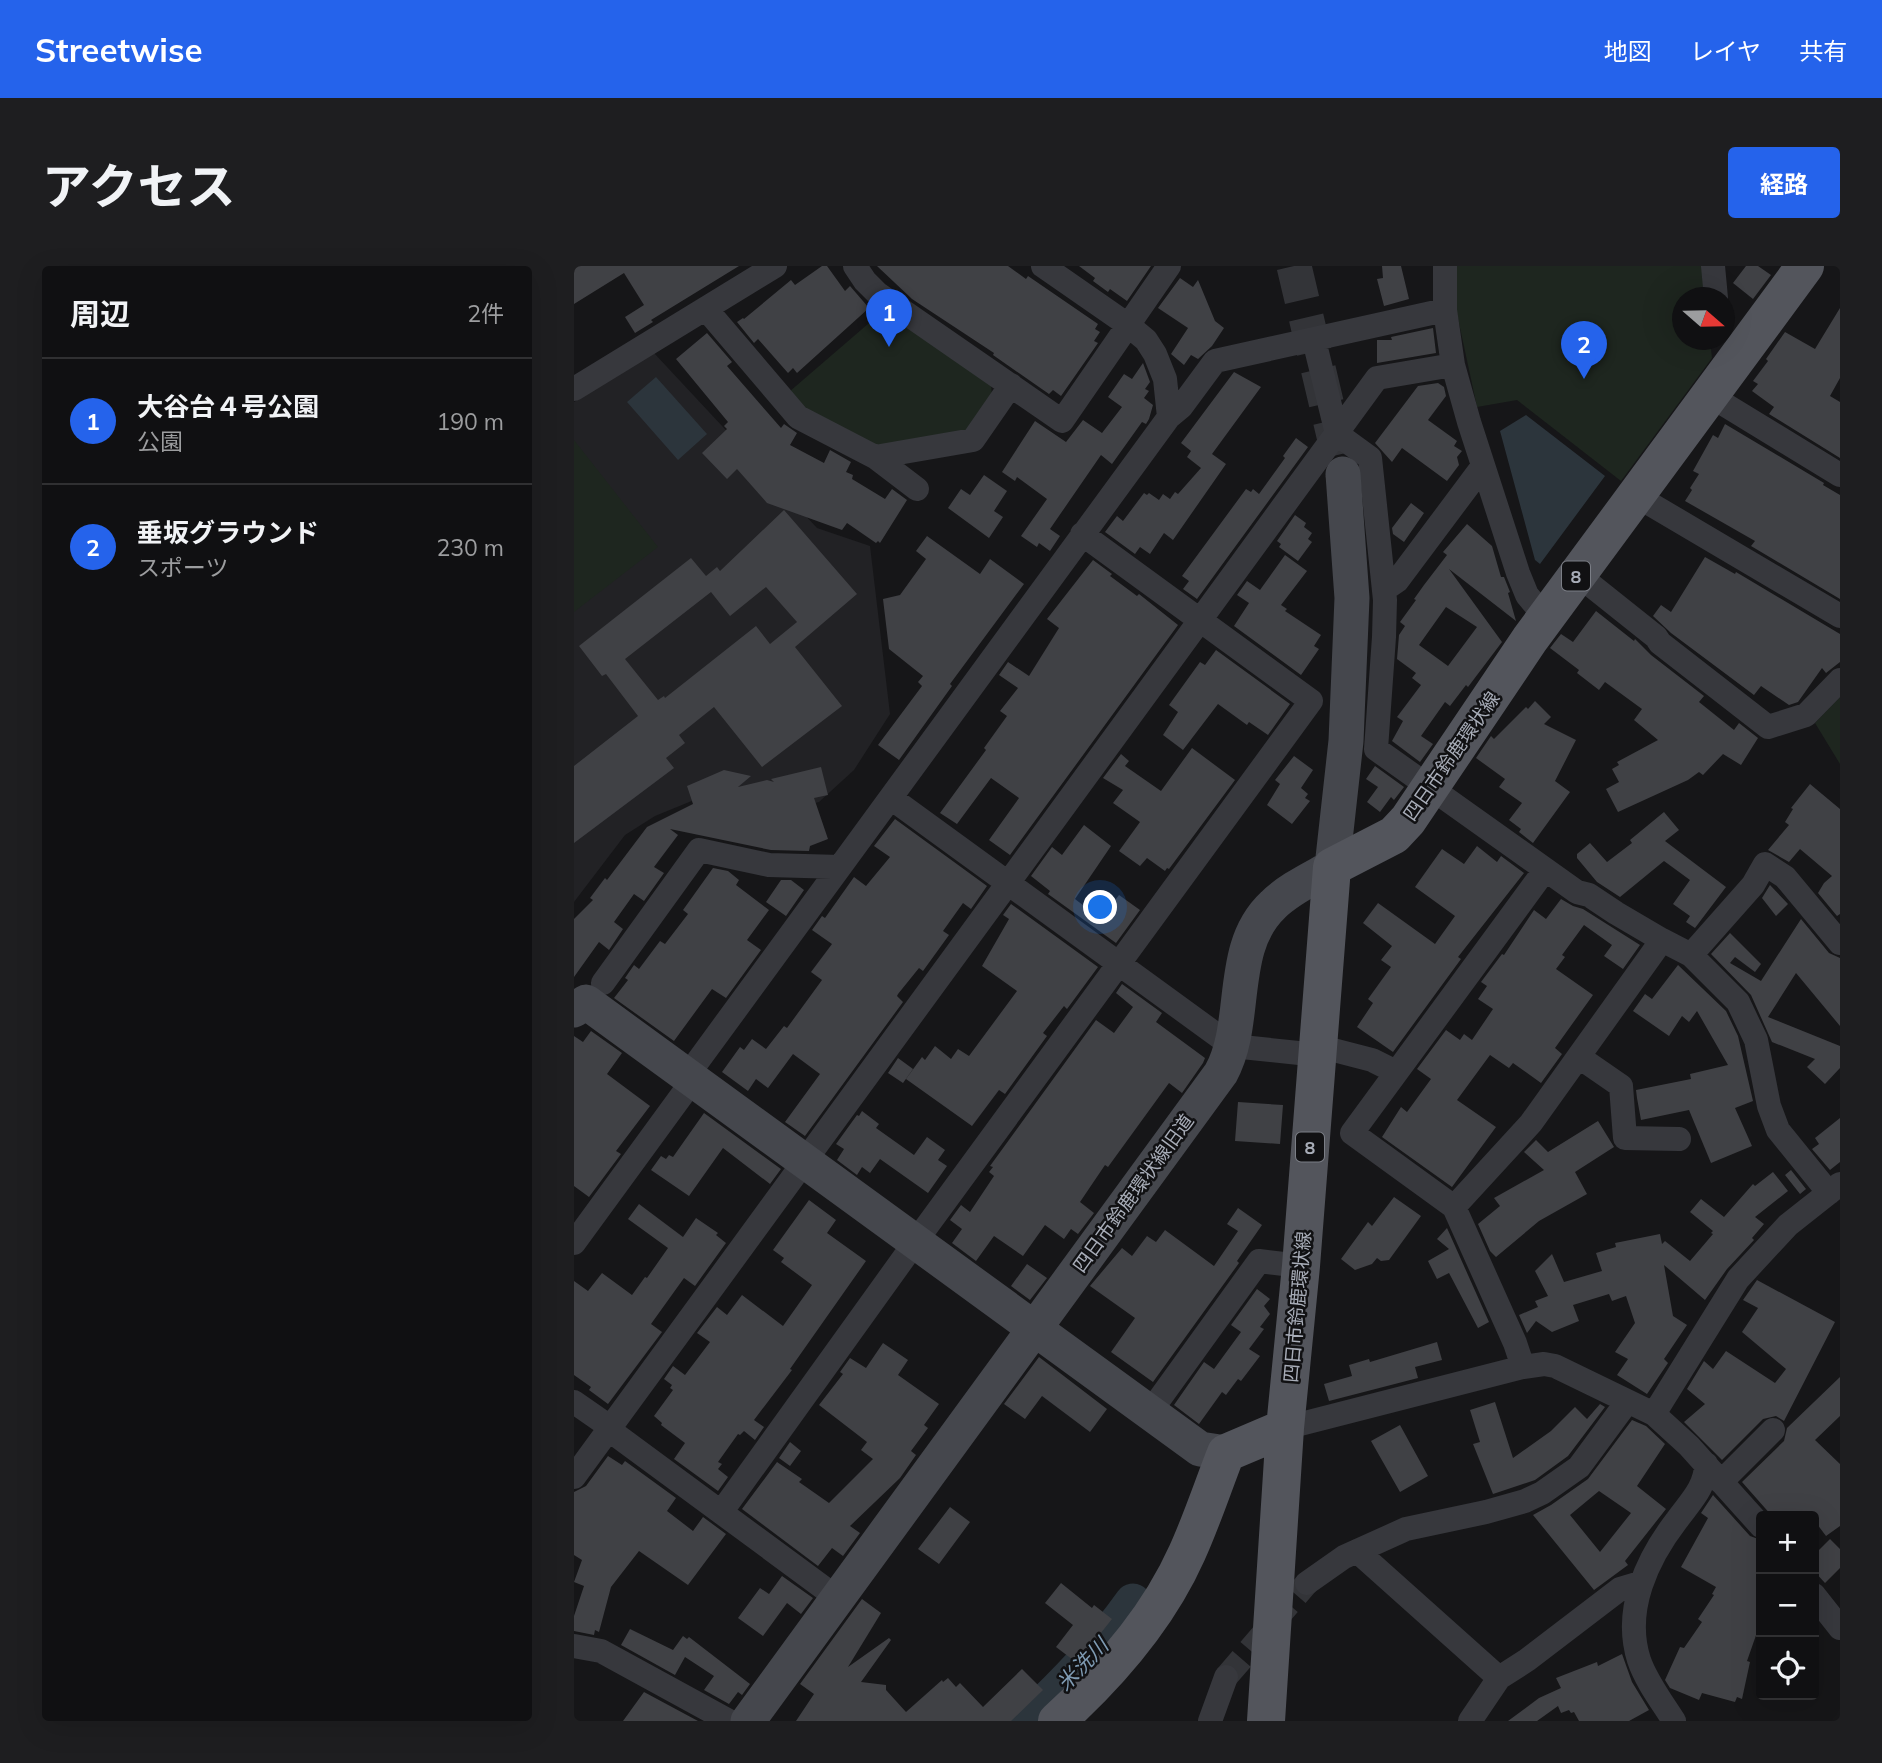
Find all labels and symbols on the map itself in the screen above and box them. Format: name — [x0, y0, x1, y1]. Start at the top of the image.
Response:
north arrow — [1672, 287, 1735, 350]
pin: 1 — [866, 289, 912, 347]
pin: 2 — [1561, 321, 1607, 379]
road number: 8 — [1562, 562, 1590, 590]
street label: 四日市鈴鹿環状線 — [1398, 687, 1504, 825]
your location — [1083, 890, 1117, 924]
street label: 四日市鈴鹿環状線旧道 — [1067, 1109, 1199, 1277]
road number: 8 — [1296, 1132, 1324, 1162]
street label: 四日市鈴鹿環状線 — [1278, 1230, 1316, 1384]
water label: 米洗川 — [1051, 1631, 1115, 1696]

